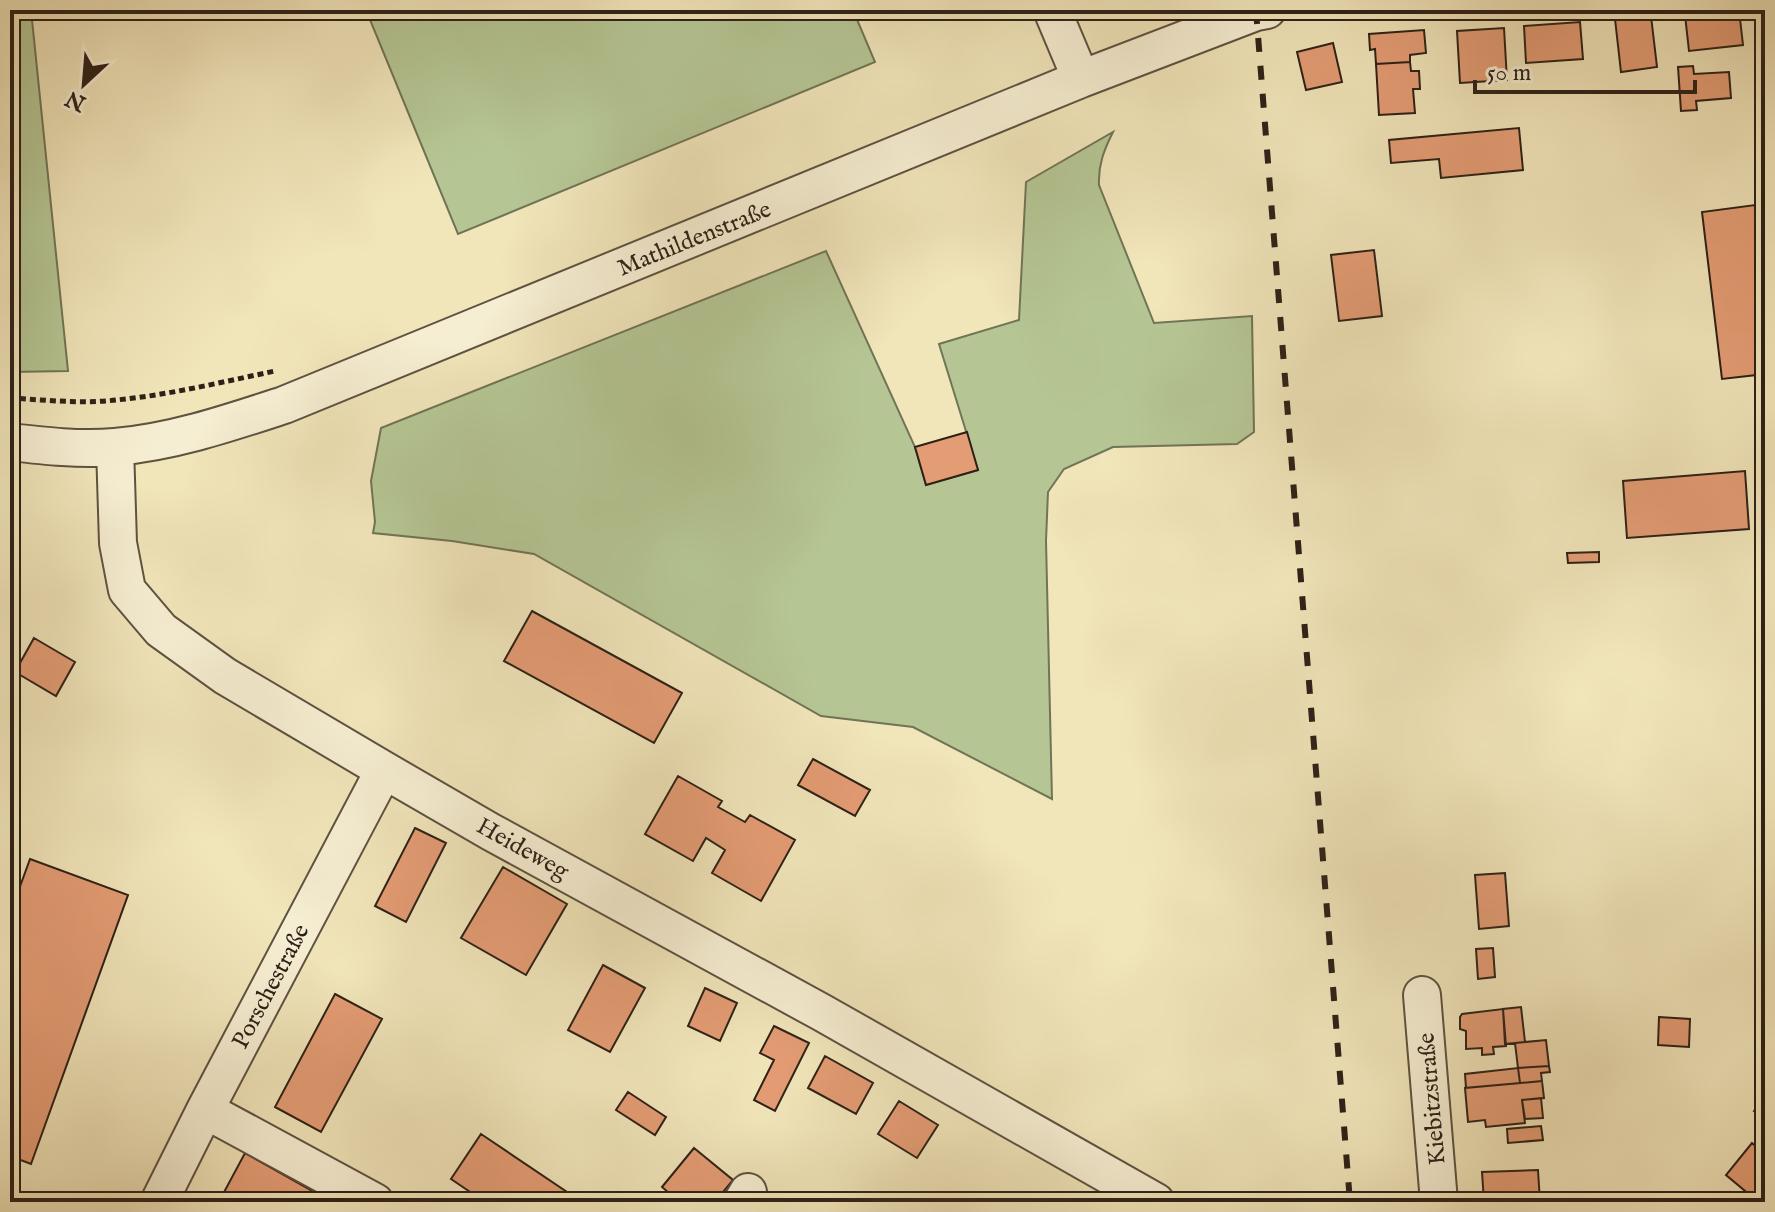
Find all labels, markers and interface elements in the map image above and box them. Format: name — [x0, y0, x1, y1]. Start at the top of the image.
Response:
north arrow — [44, 44, 124, 124]
scale bar — [1475, 44, 1695, 94]
text: 50 m — [1487, 58, 1531, 89]
text: N — [61, 83, 92, 117]
street label: Mathildenstraße — [613, 195, 776, 284]
street label: Heideweg — [471, 811, 575, 888]
street label: Porschestraße — [226, 919, 317, 1054]
street label: Kiebitzstraße — [1411, 1032, 1454, 1166]

